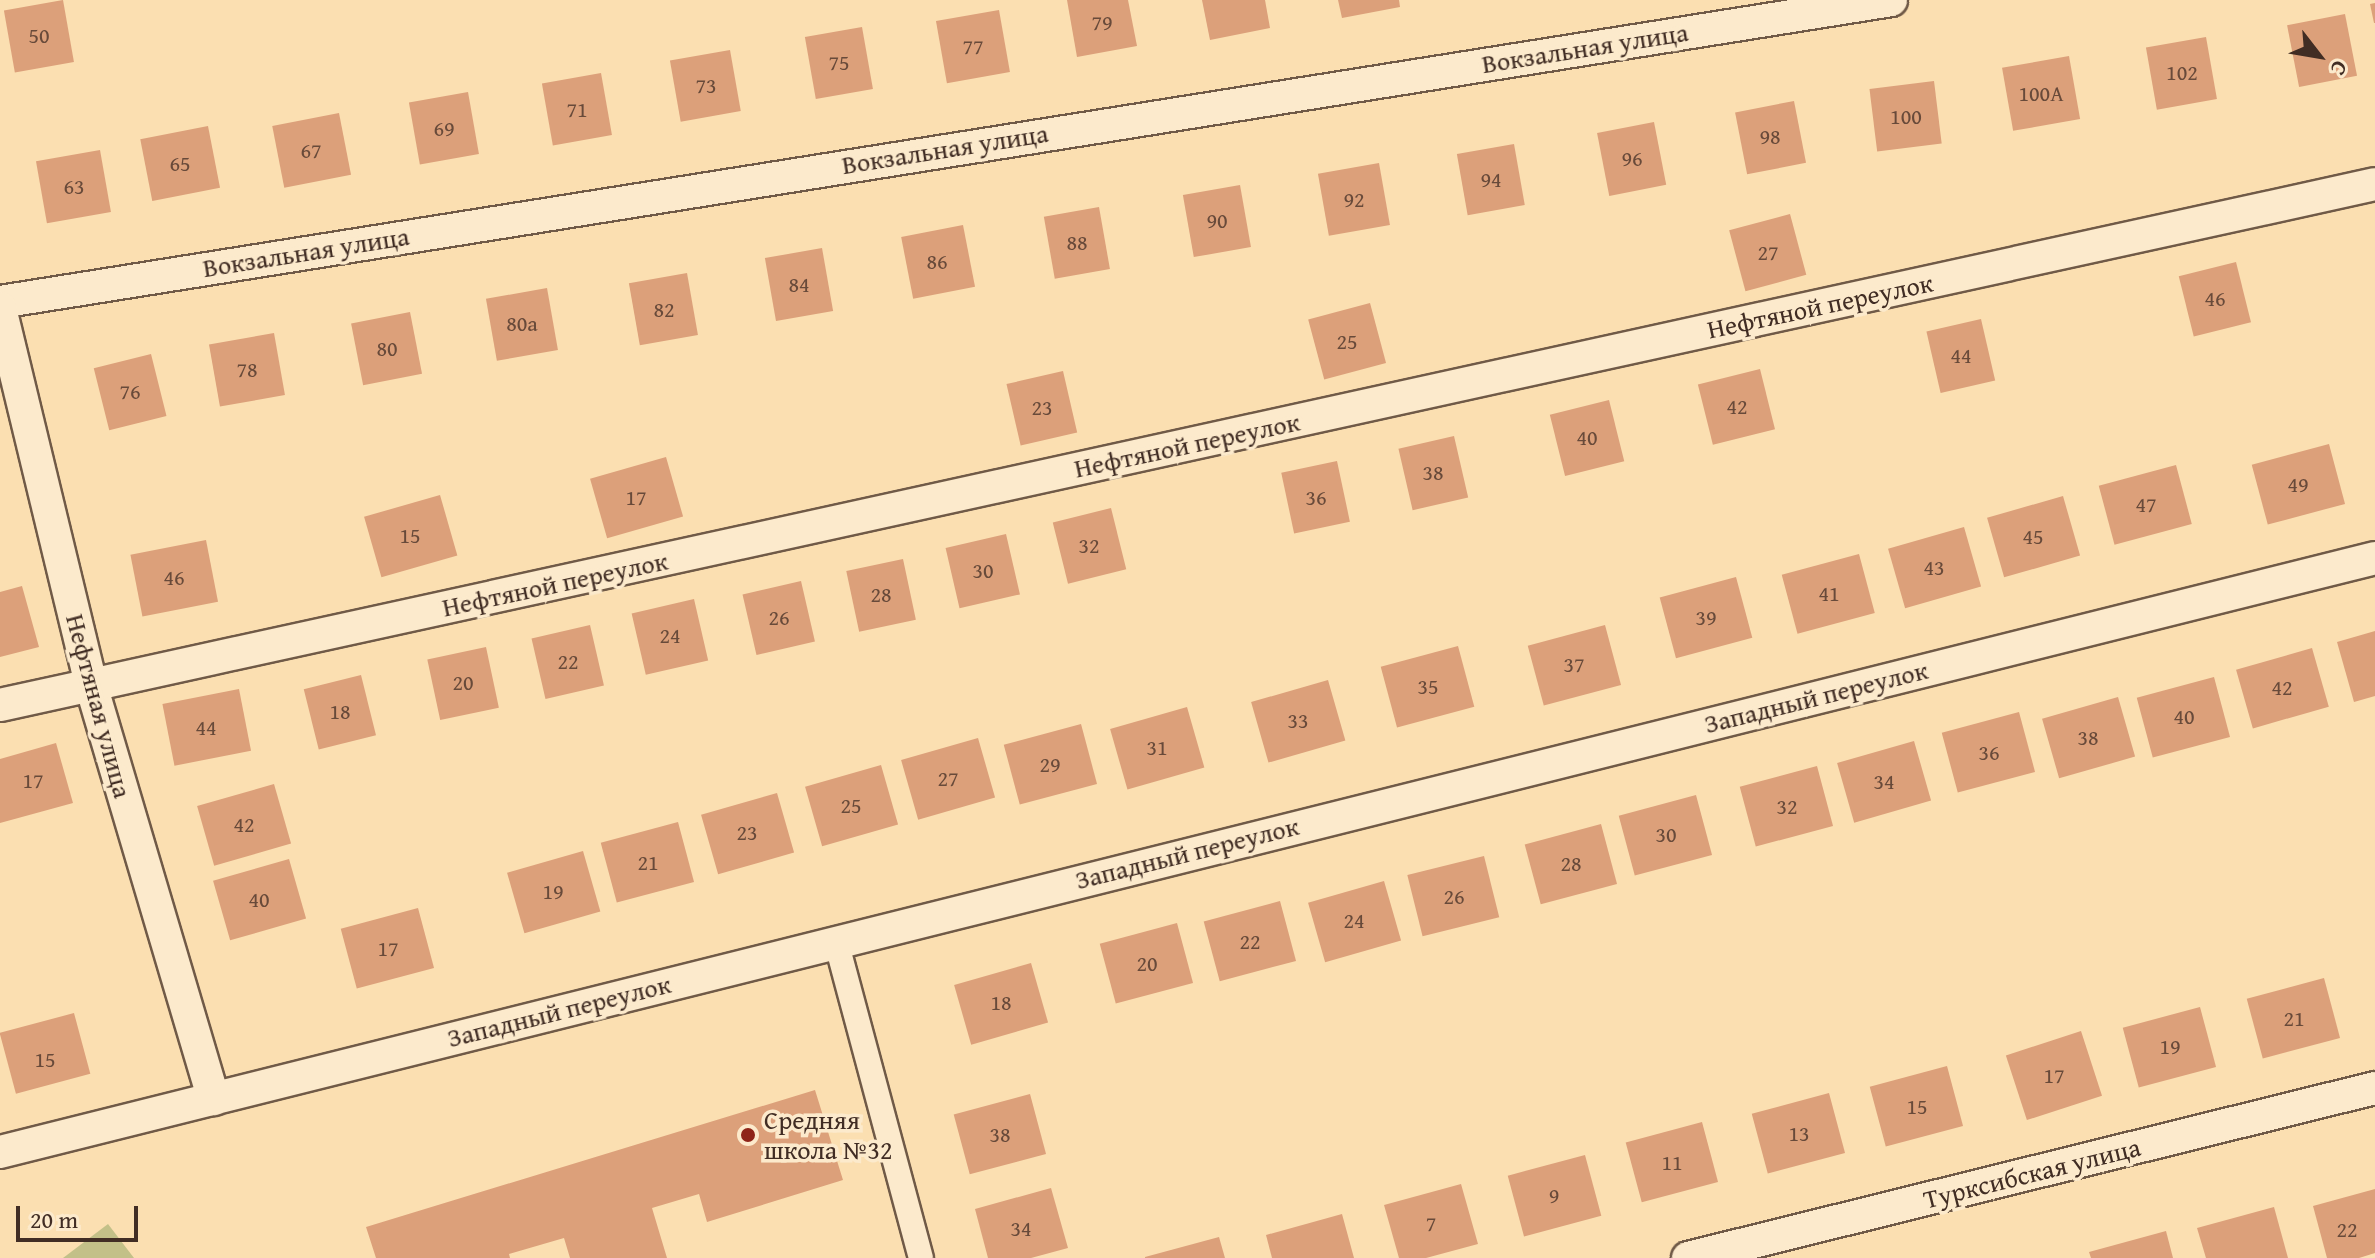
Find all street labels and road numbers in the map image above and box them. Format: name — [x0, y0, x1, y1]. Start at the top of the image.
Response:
street label: Вокзальная улица — [1480, 16, 1690, 80]
street label: Вокзальная улица — [840, 117, 1050, 181]
street label: Вокзальная улица — [201, 220, 411, 284]
street label: Нефтяной переулок — [1704, 267, 1936, 345]
street label: Нефтяной переулок — [1071, 406, 1303, 484]
street label: Нефтяной переулок — [439, 545, 671, 623]
street label: Нефтяная улица — [59, 611, 139, 801]
street label: Западный переулок — [1701, 654, 1931, 740]
street label: Западный переулок — [1072, 810, 1302, 896]
street label: Западный переулок — [444, 968, 674, 1054]
street label: Турксибская улица — [1920, 1131, 2144, 1215]

